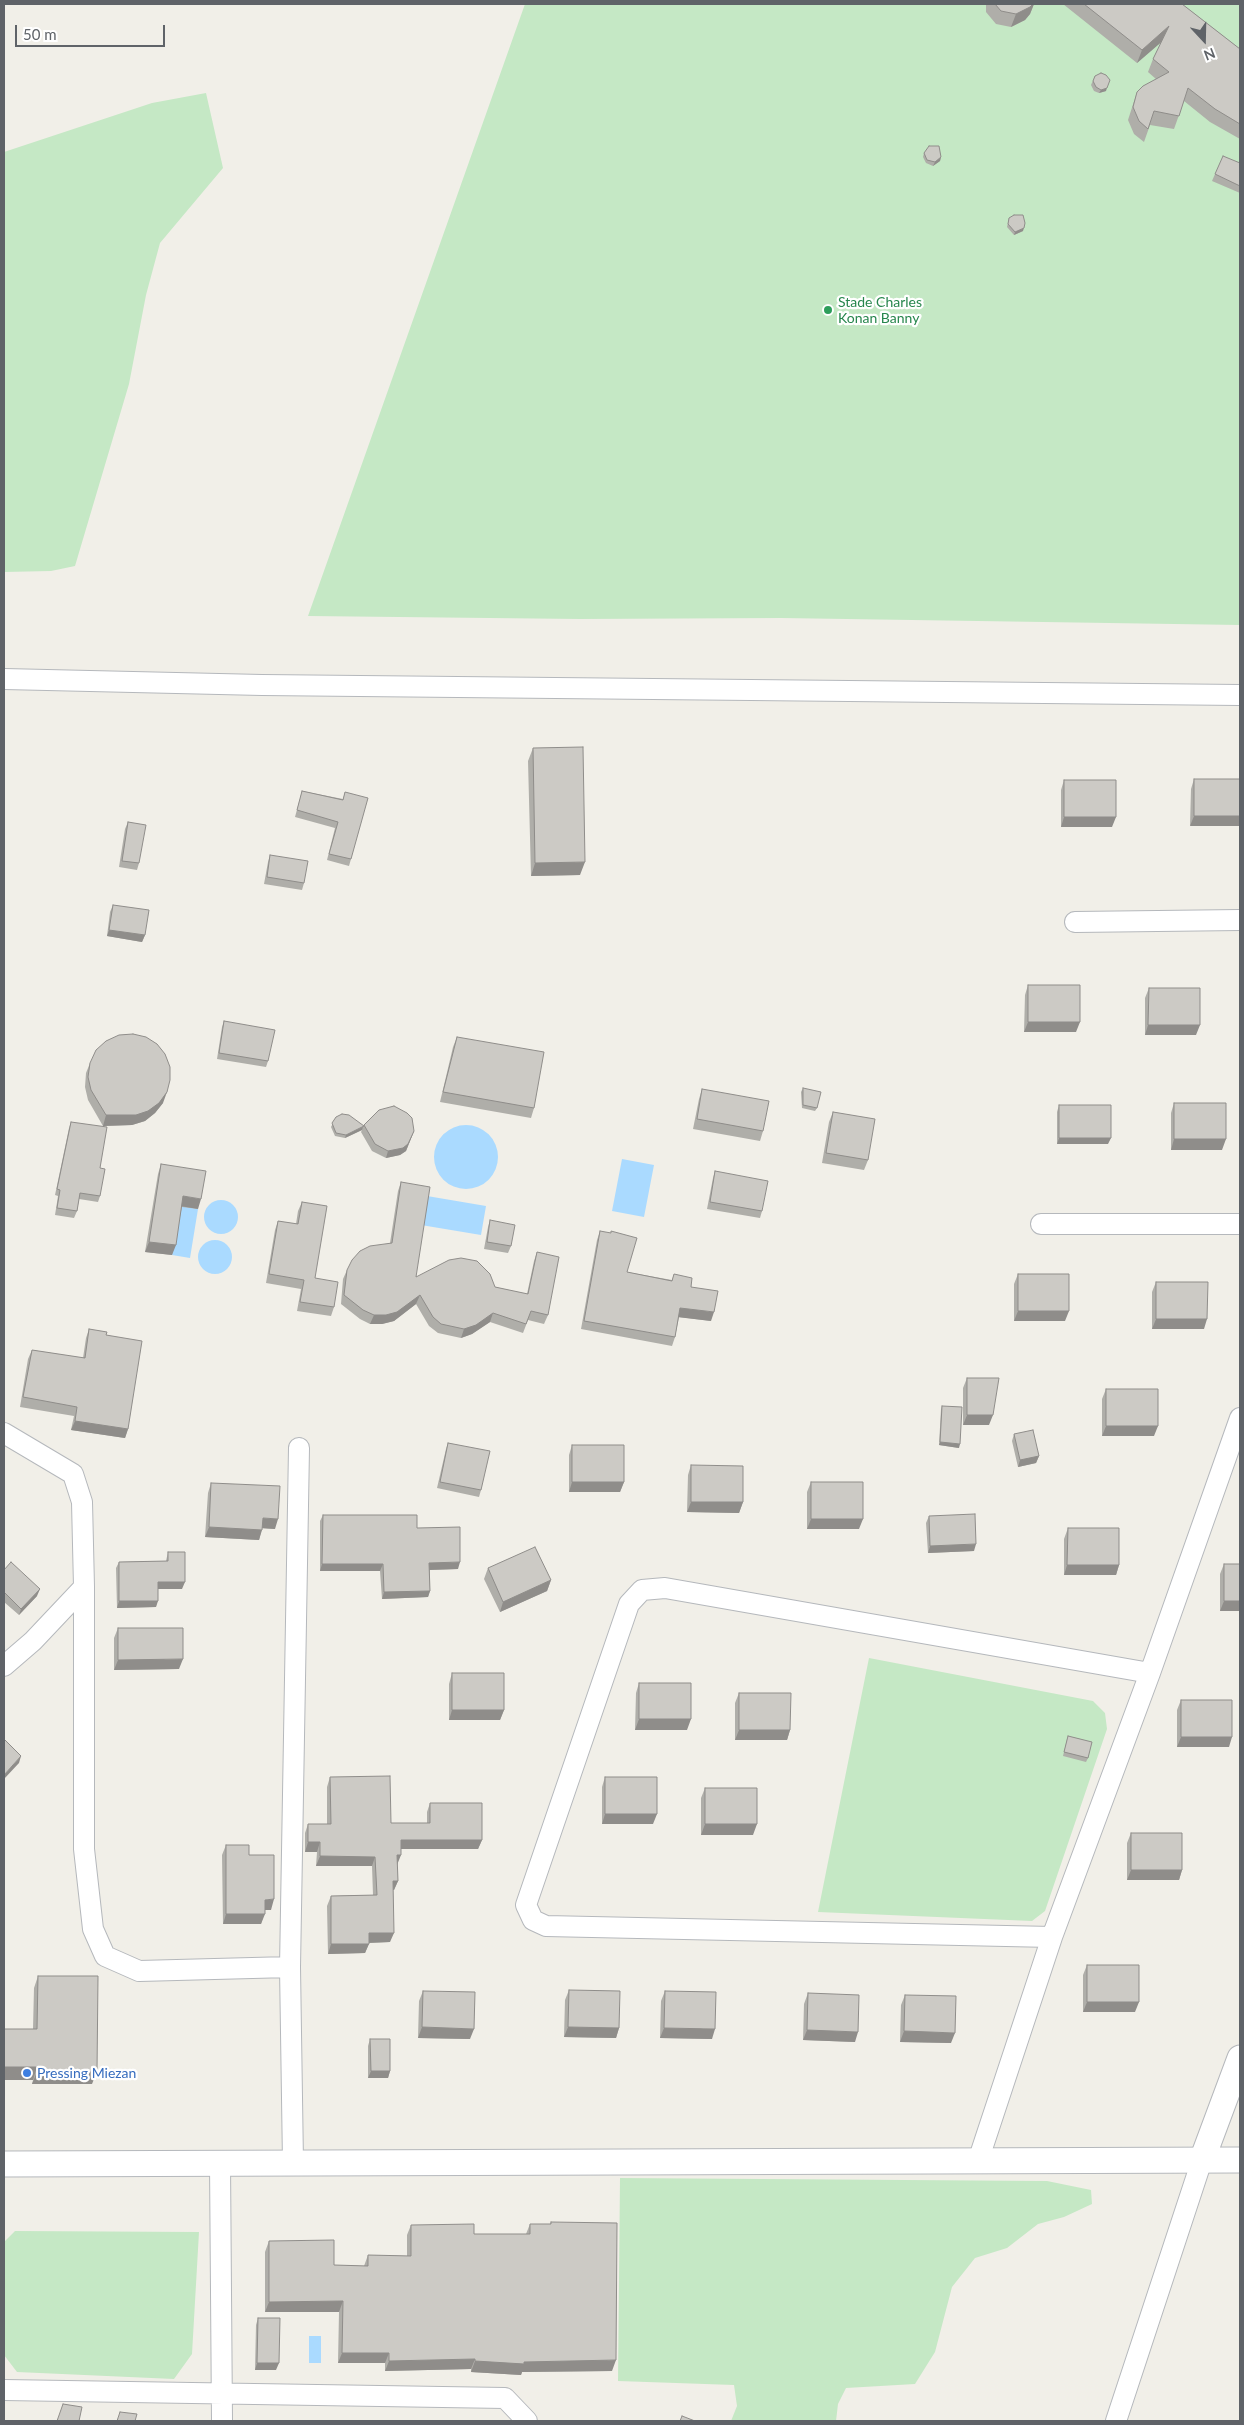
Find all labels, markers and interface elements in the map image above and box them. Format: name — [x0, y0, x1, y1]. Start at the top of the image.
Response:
scale bar — [18, 15, 168, 47]
north arrow — [1179, 15, 1229, 65]
text: 50 m — [23, 25, 57, 43]
text: N — [1201, 45, 1218, 64]
place label: Stade Charles Konan Banny — [838, 294, 922, 326]
marker: Stade Charles Konan Banny — [822, 304, 834, 316]
place label: Pressing Miezan — [37, 2065, 136, 2081]
marker: Pressing Miezan — [21, 2067, 33, 2079]

